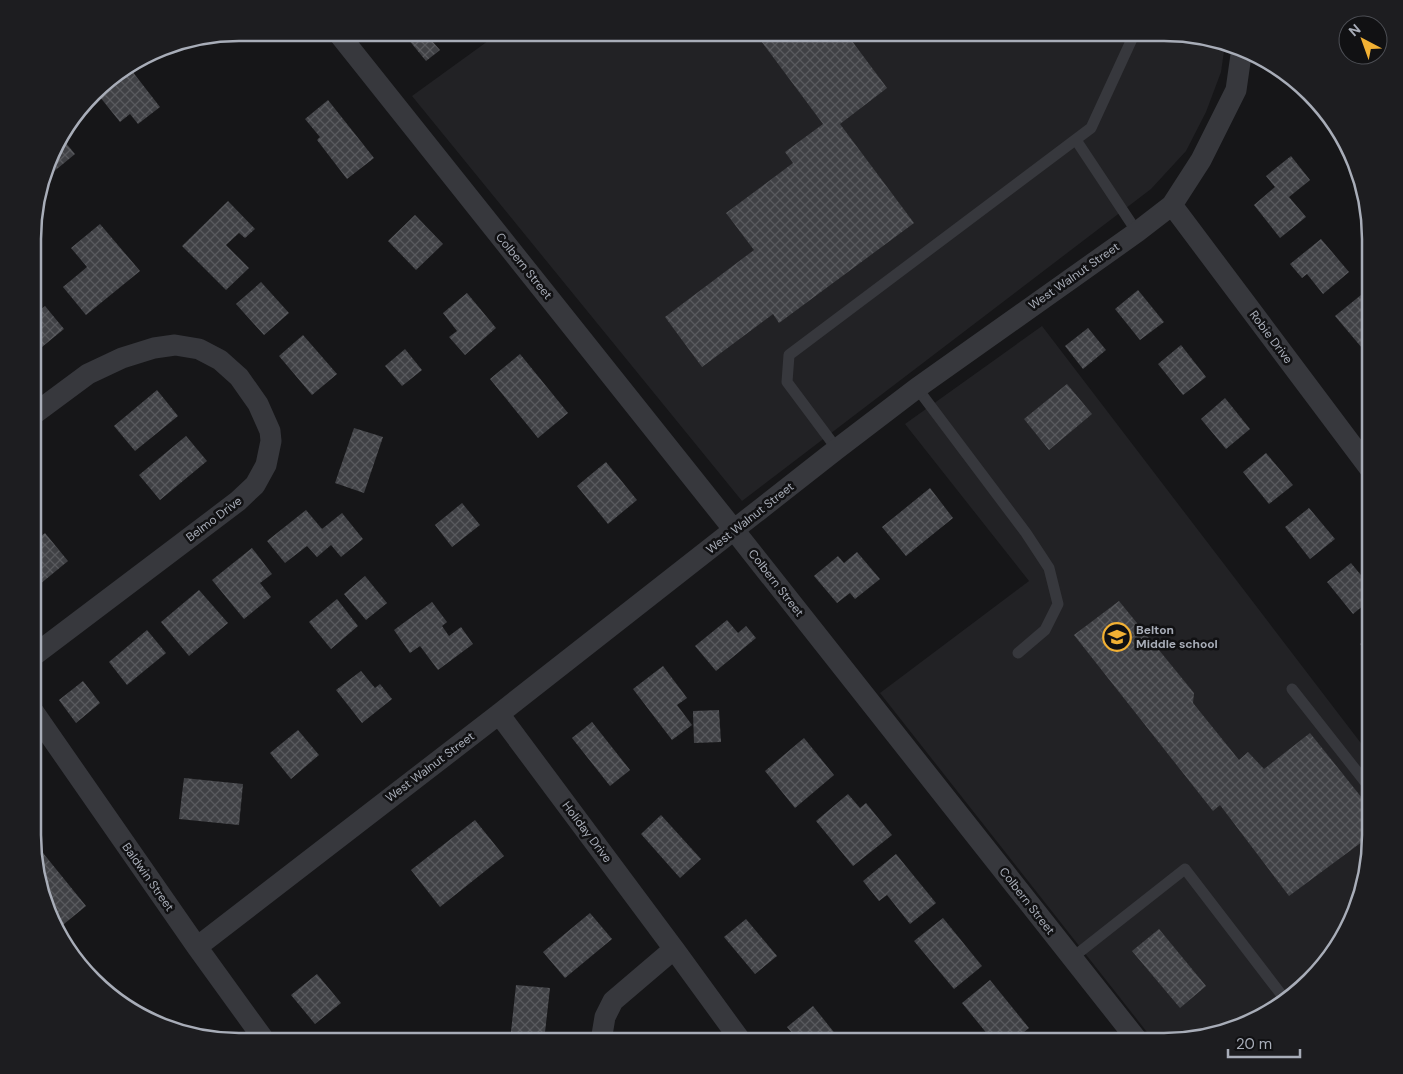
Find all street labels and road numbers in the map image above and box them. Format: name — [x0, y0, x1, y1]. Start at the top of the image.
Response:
street label: Colbern Street — [492, 229, 556, 303]
street label: West Walnut Street — [1025, 238, 1123, 313]
street label: Robie Drive — [1246, 307, 1296, 367]
street label: West Walnut Street — [703, 478, 797, 557]
street label: Belmo Drive — [183, 493, 245, 545]
street label: Colbern Street — [745, 546, 807, 620]
street label: West Walnut Street — [382, 728, 478, 806]
street label: Holiday Drive — [559, 798, 615, 866]
street label: Baldwin Street — [118, 840, 178, 915]
street label: Colbern Street — [996, 864, 1058, 938]

